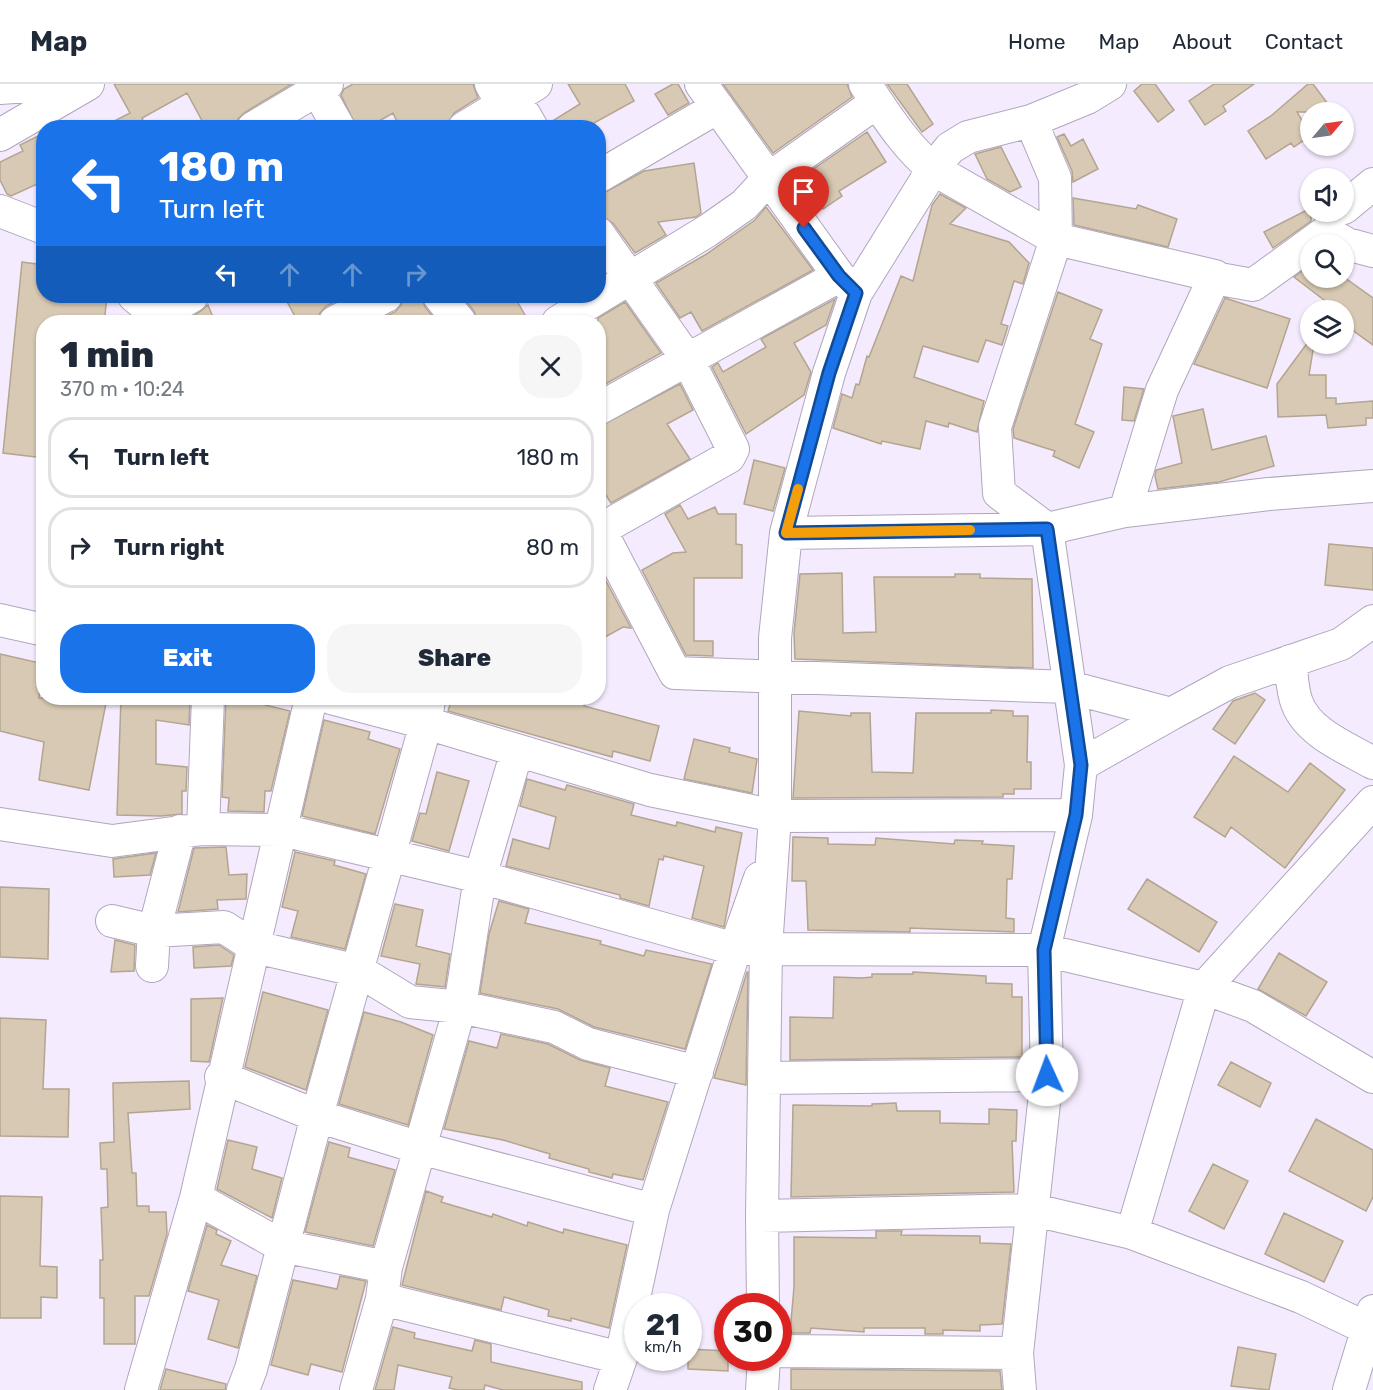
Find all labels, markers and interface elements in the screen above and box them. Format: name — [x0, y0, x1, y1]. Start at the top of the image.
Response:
text: Map — [30, 25, 87, 58]
text: Home — [1008, 29, 1065, 54]
text: Map — [1098, 29, 1139, 54]
text: About — [1172, 29, 1232, 54]
text: Contact — [1265, 29, 1343, 54]
north arrow — [1300, 102, 1354, 156]
map controls — [1300, 102, 1354, 354]
text: 180 m — [159, 142, 284, 192]
icon: left — [60, 144, 138, 222]
pin — [778, 166, 829, 228]
button: sound — [1300, 168, 1354, 222]
icon: arrive — [787, 175, 820, 208]
text: Turn left — [159, 193, 264, 225]
button: search — [1300, 234, 1354, 288]
icon: left — [210, 258, 243, 291]
icon: ahead — [273, 258, 306, 291]
icon: ahead — [336, 258, 369, 291]
icon: right — [399, 258, 432, 291]
button: layers — [1300, 300, 1354, 354]
text: 1 min — [60, 333, 154, 376]
button: close — [519, 335, 582, 398]
text: 370 m · 10:24 — [60, 377, 184, 401]
icon: left — [63, 441, 96, 474]
text: Turn left — [114, 444, 209, 471]
text: 180 m — [517, 444, 579, 471]
icon: right — [63, 531, 96, 564]
text: Turn right — [114, 534, 224, 561]
text: 80 m — [526, 534, 579, 561]
button: Exit — [60, 624, 315, 693]
button: Share — [327, 624, 582, 693]
position arrow — [1015, 1043, 1079, 1107]
speed limit sign: 30 — [714, 1293, 792, 1371]
text: 21 — [646, 1307, 680, 1343]
text: km/h — [644, 1338, 682, 1356]

